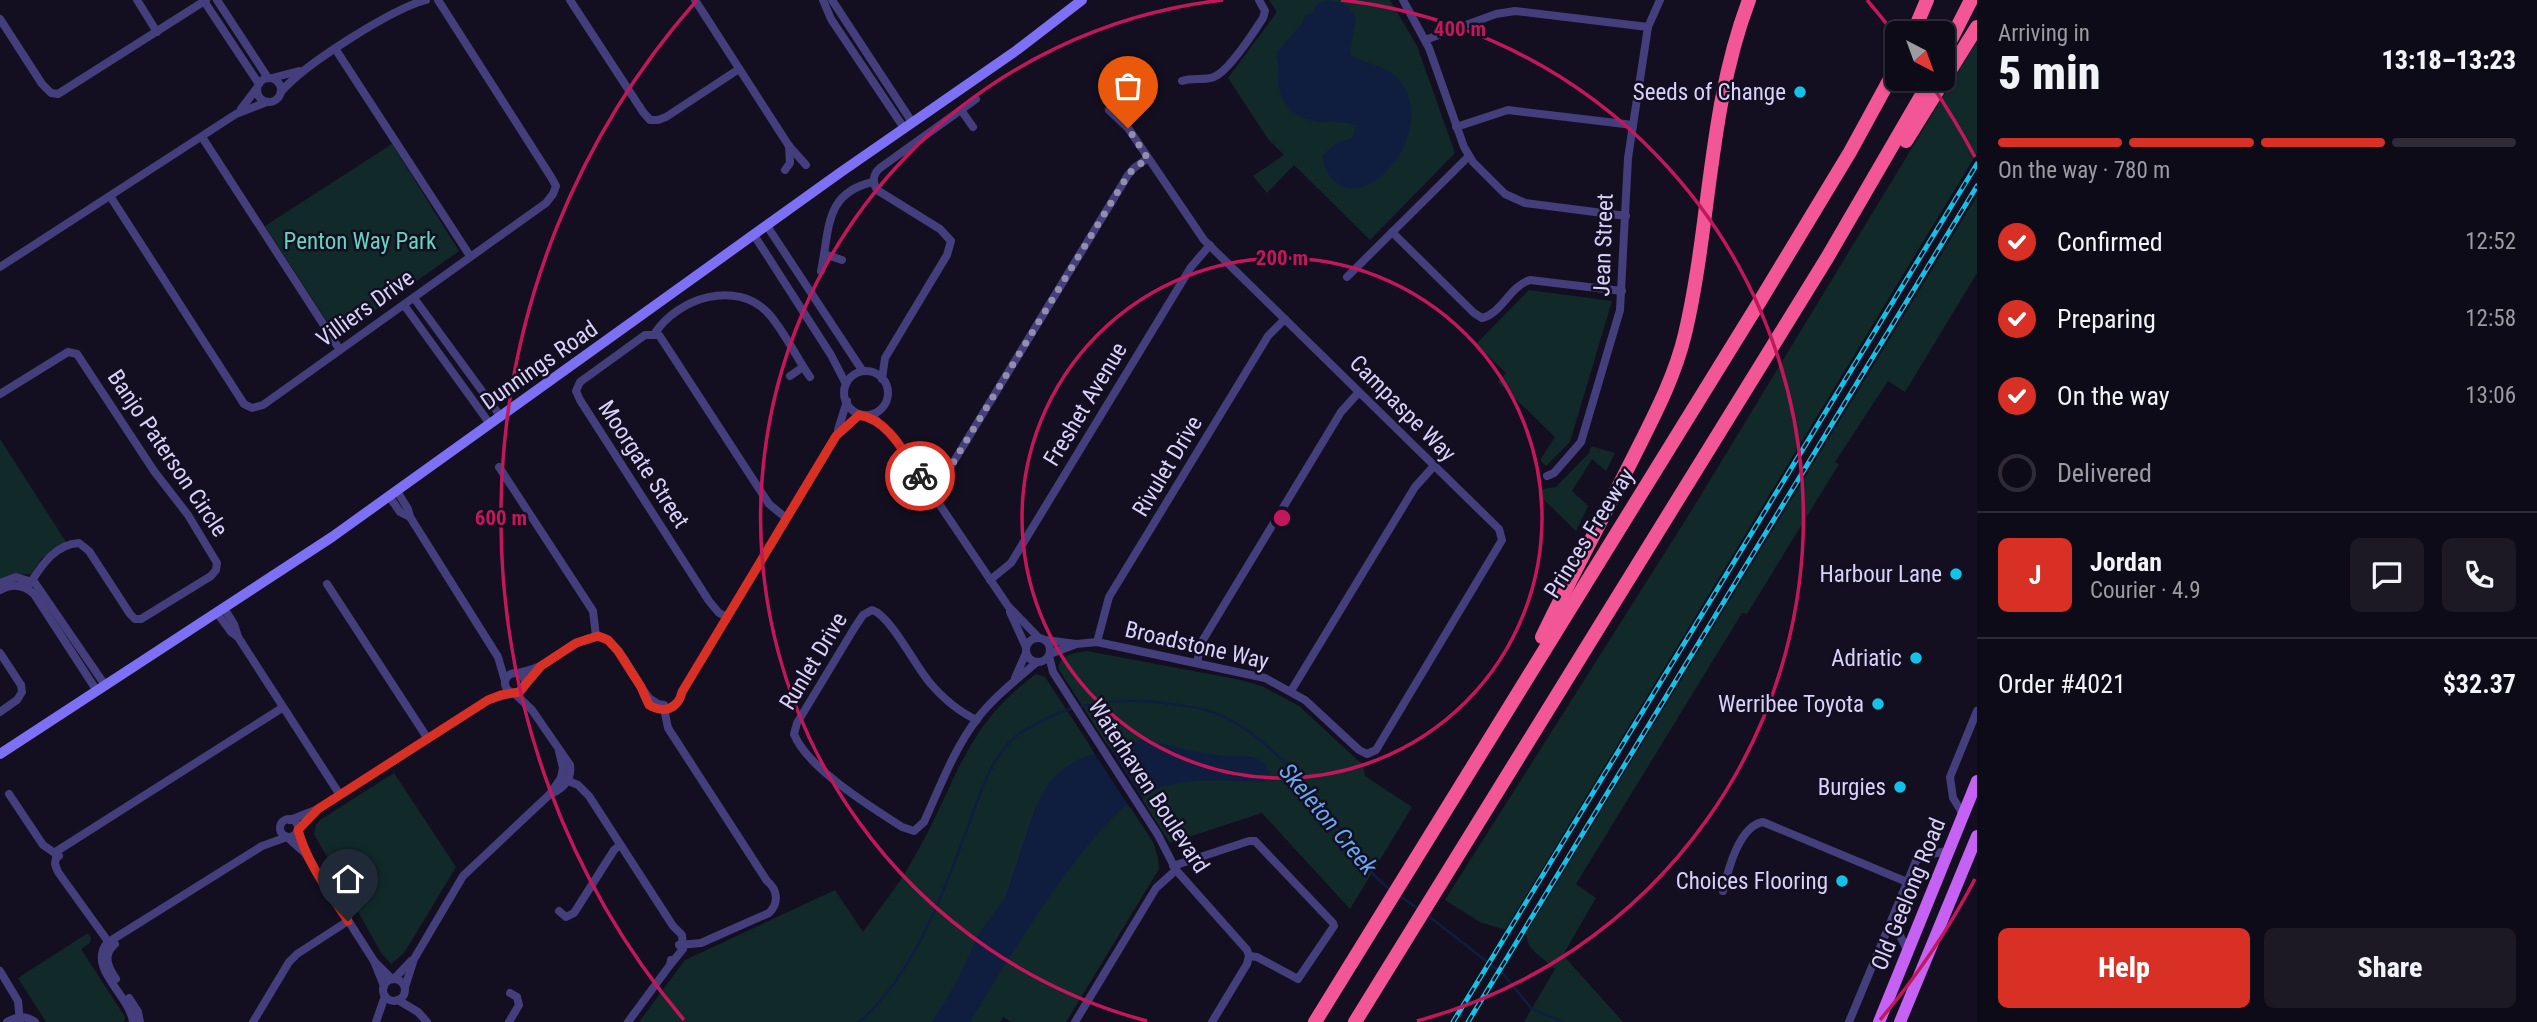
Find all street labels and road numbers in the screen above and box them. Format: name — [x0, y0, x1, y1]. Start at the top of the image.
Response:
street label: Jean Street — [1588, 193, 1619, 297]
street label: Villiers Drive — [311, 264, 419, 353]
street label: Dunnings Road — [476, 315, 603, 416]
street label: Freshet Avenue — [1038, 338, 1133, 471]
street label: Campaspe Way — [1344, 350, 1462, 467]
street label: Banjo Paterson Circle — [102, 365, 233, 542]
street label: Moorgate Street — [592, 396, 695, 533]
street label: Rivulet Drive — [1127, 411, 1208, 521]
street label: Princes Freeway — [1539, 463, 1640, 603]
street label: Runlet Drive — [774, 608, 853, 715]
street label: Broadstone Way — [1122, 616, 1272, 675]
street label: Waterhaven Boulevard — [1082, 694, 1215, 878]
street label: Old Geelong Road — [1866, 814, 1951, 974]

